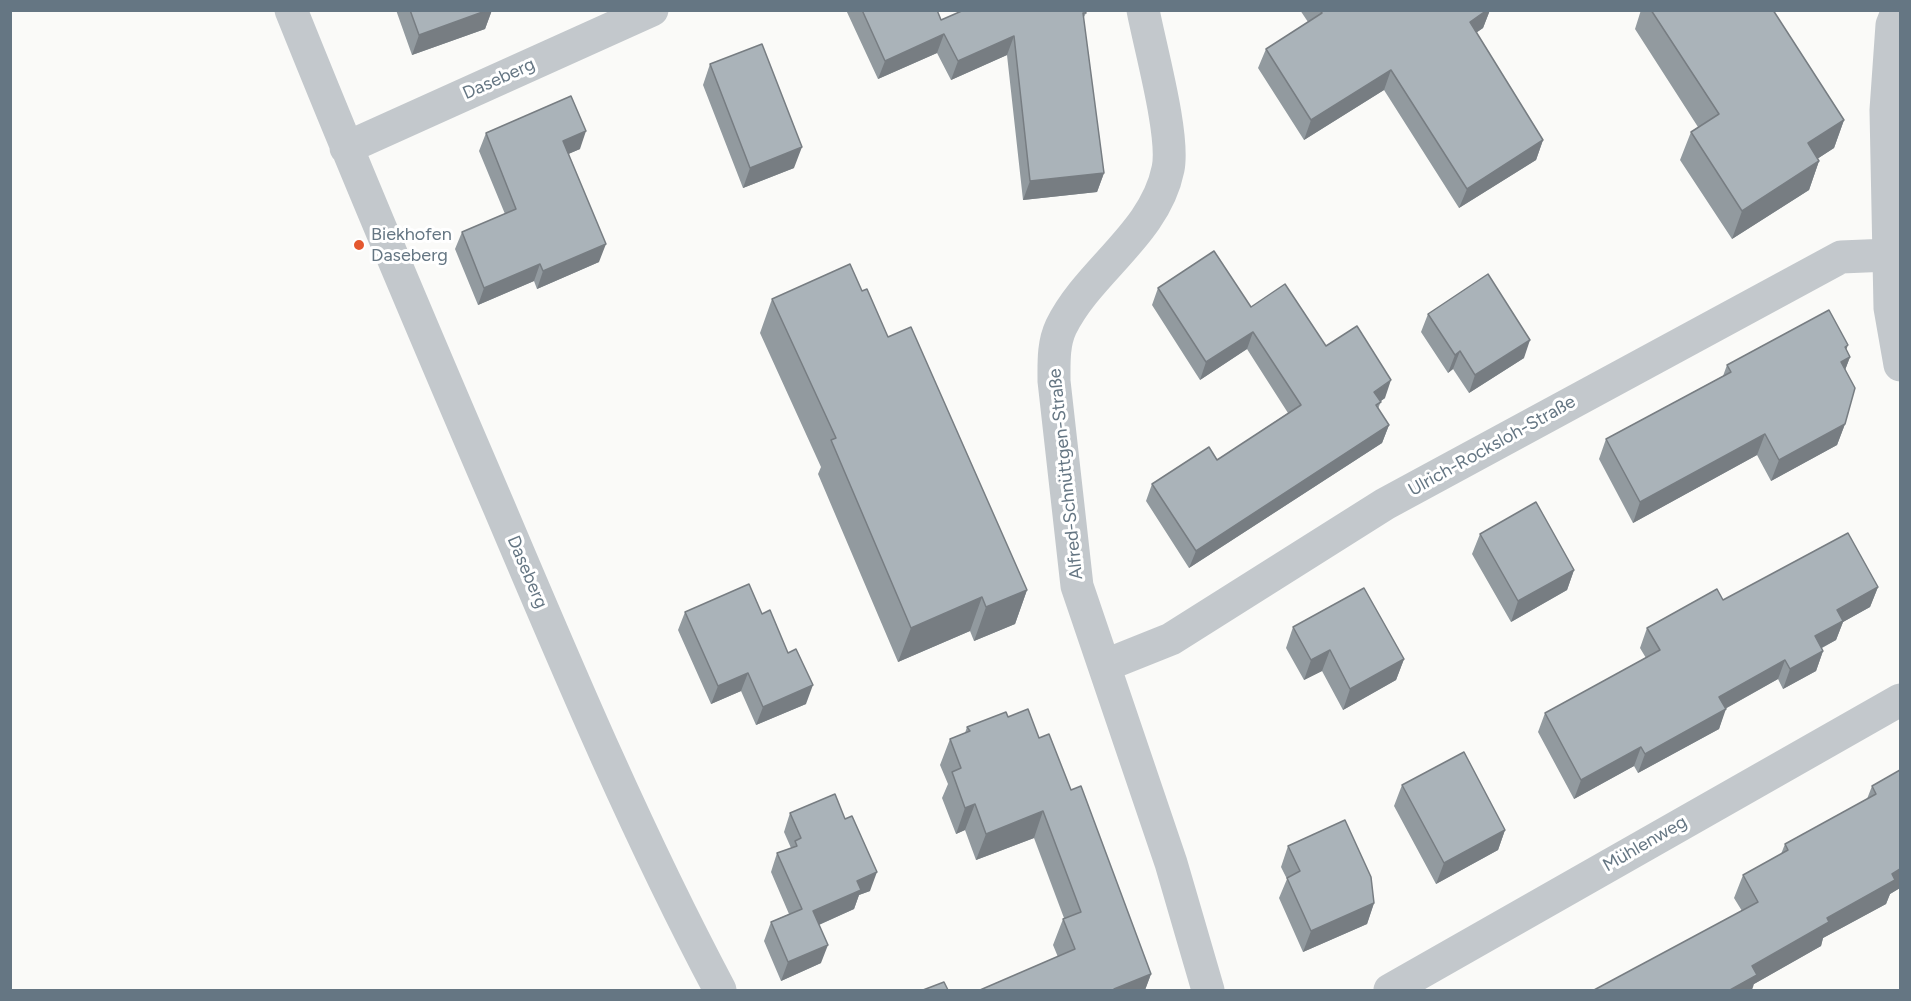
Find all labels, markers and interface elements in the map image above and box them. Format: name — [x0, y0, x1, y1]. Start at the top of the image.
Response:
street label: Daseberg — [460, 54, 538, 104]
place label: Biekhofen Daseberg — [371, 224, 452, 266]
marker: Biekhofen Daseberg — [352, 238, 366, 252]
street label: Alfred-Schnüttgen-Straße — [1044, 367, 1088, 581]
street label: Ulrich-Rocksloh-Straße — [1405, 391, 1579, 501]
street label: Daseberg — [502, 532, 552, 612]
street label: Mühlenweg — [1599, 811, 1691, 877]

